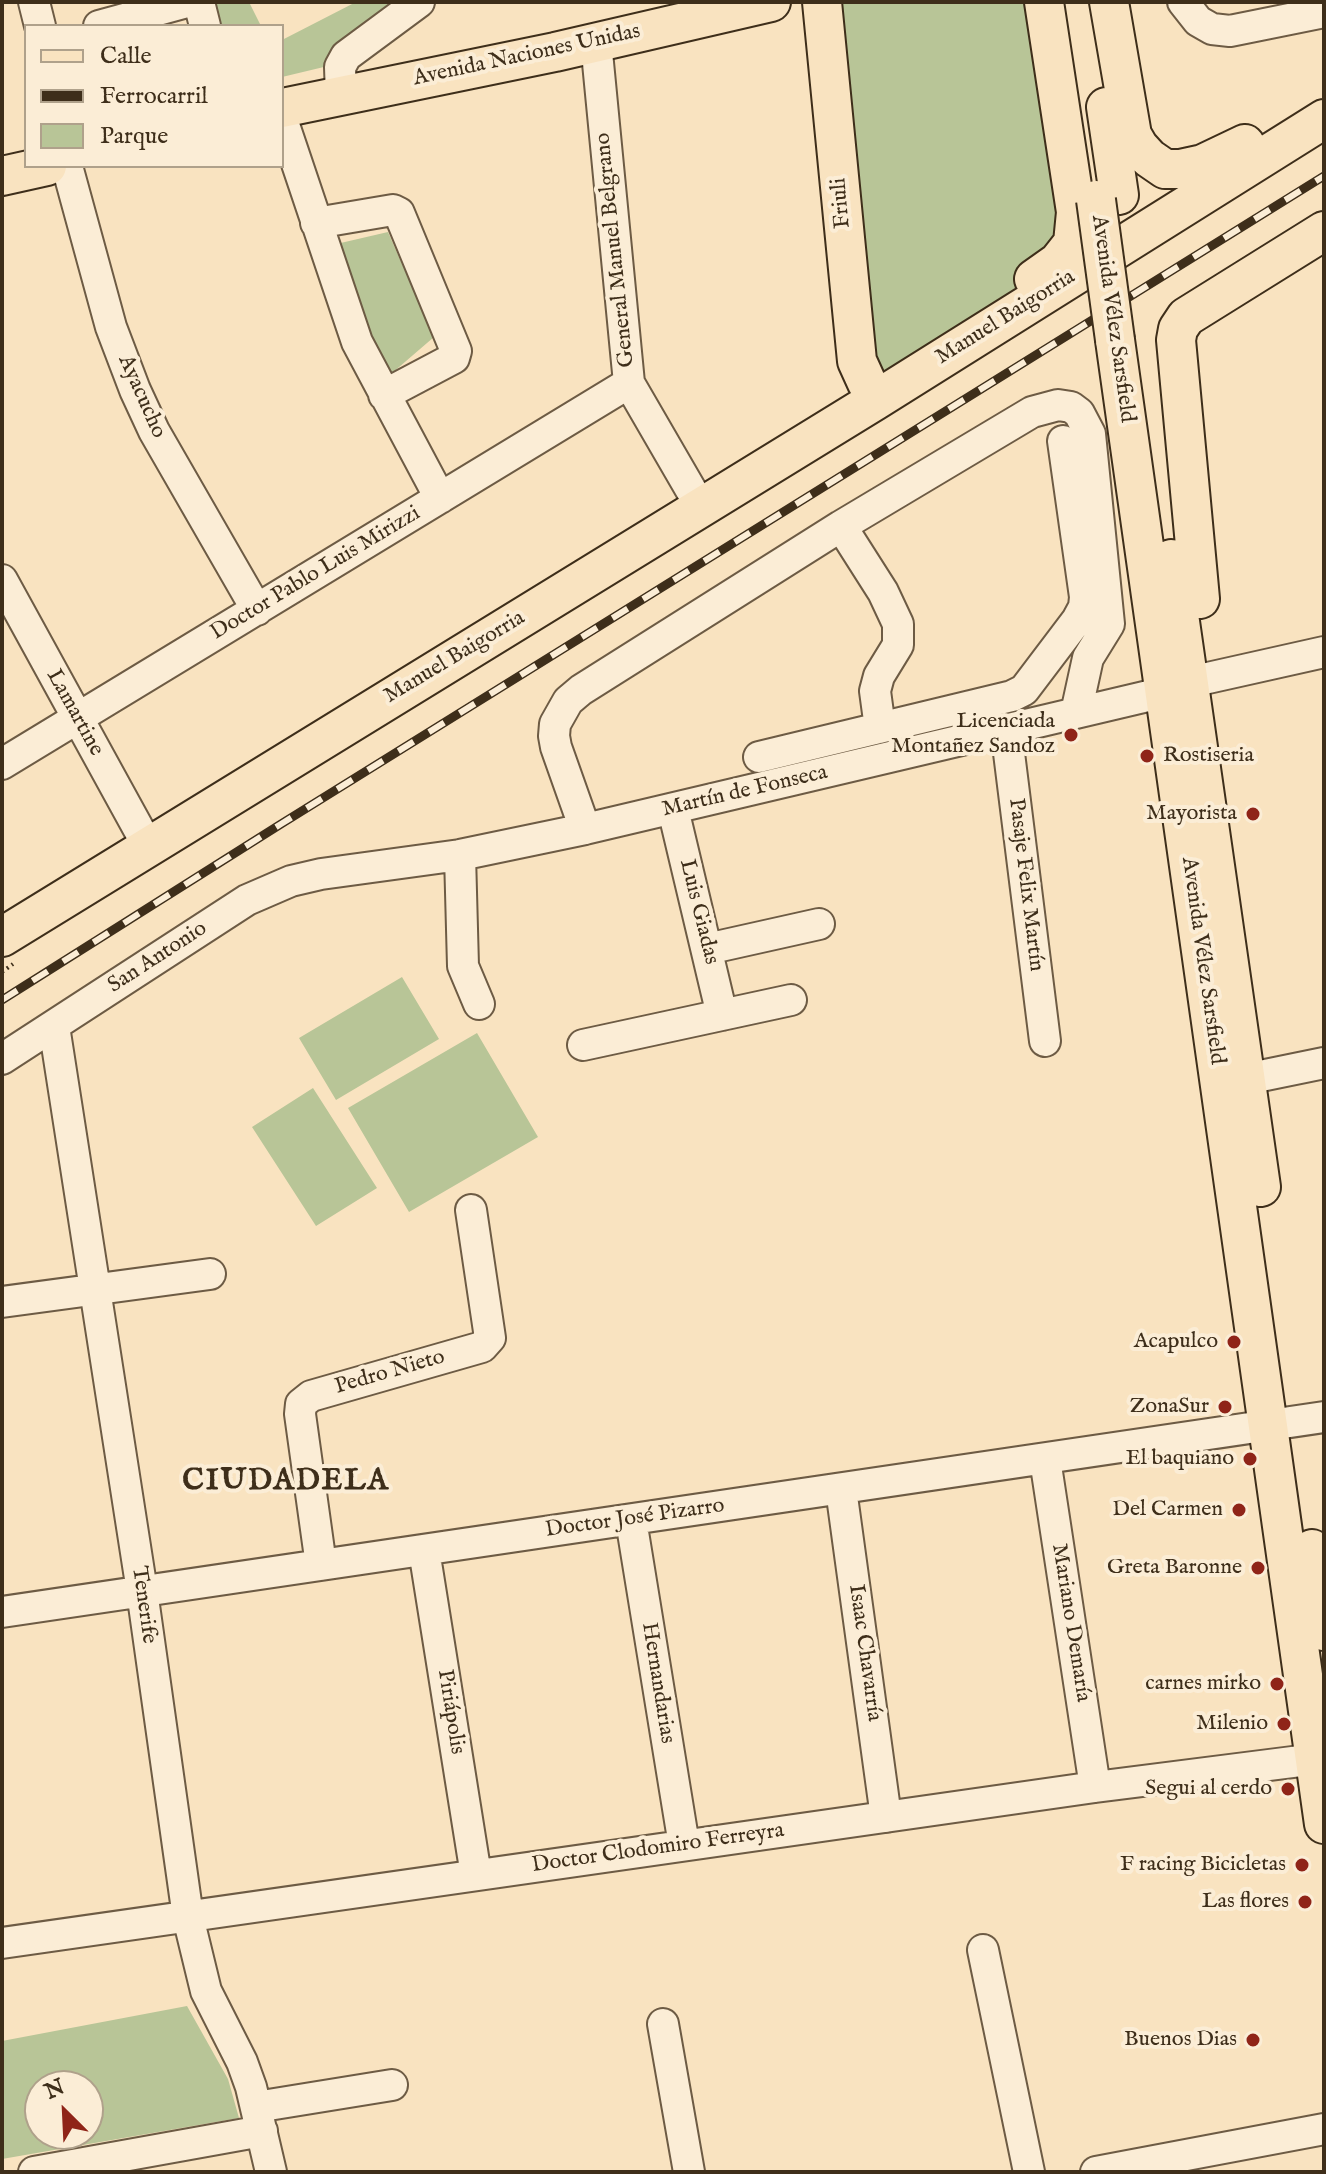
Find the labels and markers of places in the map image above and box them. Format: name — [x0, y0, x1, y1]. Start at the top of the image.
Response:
place label: Licenciada Montañez Sandoz — [891, 709, 1055, 760]
marker: Licenciada Montañez Sandoz — [1062, 726, 1080, 744]
place label: Rostiseria — [1163, 743, 1254, 769]
marker: Rostiseria — [1138, 747, 1156, 765]
place label: Mayorista — [1146, 801, 1237, 827]
marker: Mayorista — [1244, 805, 1262, 823]
place label: Acapulco — [1134, 1329, 1218, 1355]
marker: Acapulco — [1225, 1333, 1243, 1351]
place label: ZonaSur — [1130, 1394, 1209, 1420]
marker: ZonaSur — [1216, 1398, 1234, 1416]
place label: El baquiano — [1125, 1446, 1234, 1472]
marker: El baquiano — [1241, 1450, 1259, 1468]
place label: Del Carmen — [1112, 1497, 1223, 1523]
marker: Del Carmen — [1230, 1501, 1248, 1519]
place label: Greta Baronne — [1107, 1555, 1242, 1581]
marker: Greta Baronne — [1249, 1559, 1267, 1577]
place label: carnes mirko — [1145, 1671, 1261, 1697]
marker: carnes mirko — [1268, 1675, 1286, 1693]
place label: Milenio — [1196, 1711, 1268, 1737]
marker: Milenio — [1275, 1715, 1293, 1733]
place label: Segui al cerdo — [1145, 1776, 1272, 1802]
marker: Segui al cerdo — [1279, 1780, 1297, 1798]
place label: F racing Bicicletas — [1120, 1852, 1286, 1878]
marker: F racing Bicicletas — [1293, 1856, 1311, 1874]
place label: Las flores — [1202, 1889, 1289, 1915]
marker: Las flores — [1296, 1893, 1314, 1911]
place label: Buenos Dias — [1124, 2027, 1237, 2053]
marker: Buenos Dias — [1244, 2031, 1262, 2049]

